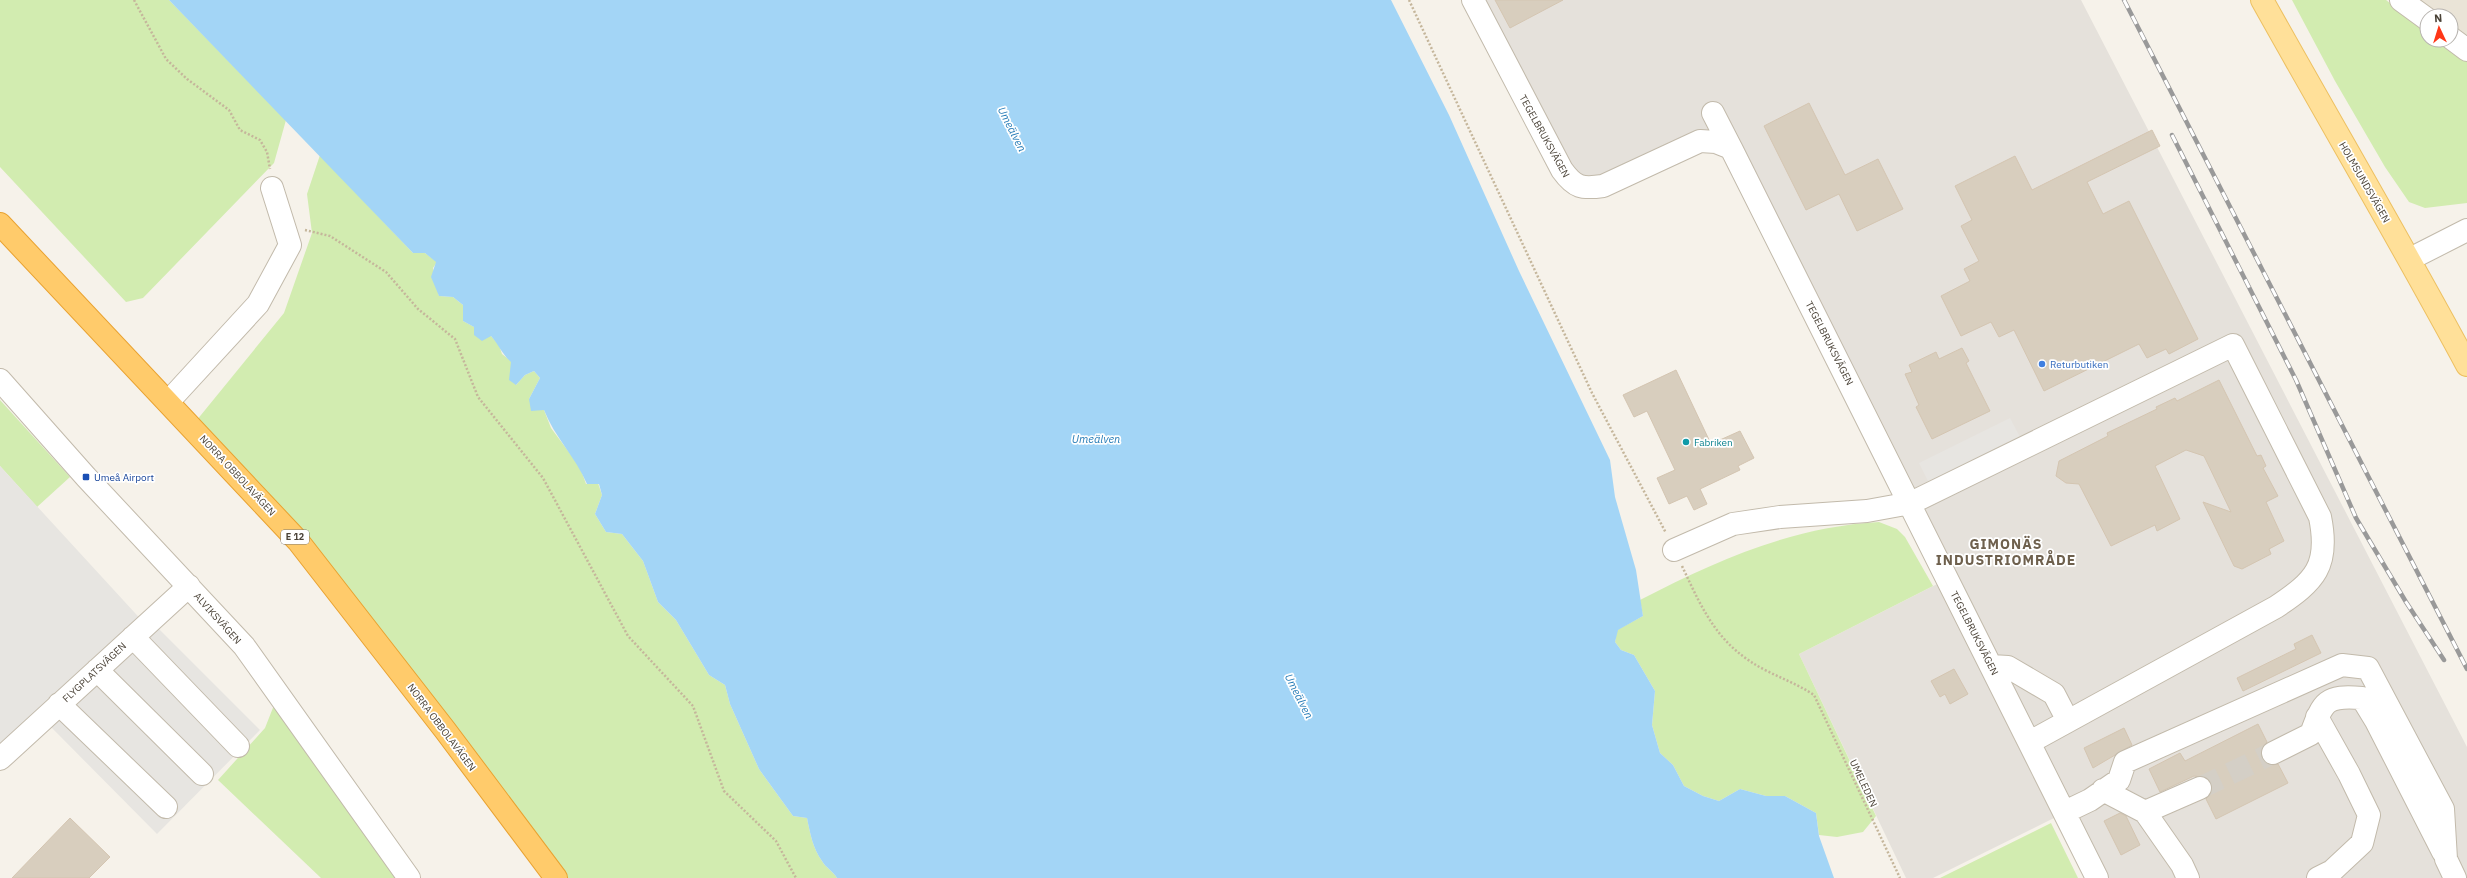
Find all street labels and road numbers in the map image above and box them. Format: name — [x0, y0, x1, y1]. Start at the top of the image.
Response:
street label: TEGELBRUKSVÄGEN — [1516, 92, 1573, 180]
street label: HOLMSUNDSVÄGEN — [2336, 139, 2393, 225]
street label: TEGELBRUKSVÄGEN — [1803, 299, 1856, 388]
street label: NORRA OBBOLAVÄGEN — [197, 432, 279, 519]
road number: E 12 — [281, 530, 309, 544]
street label: TEGELBRUKSVÄGEN — [1948, 589, 2001, 678]
street label: ALVIKSVÄGEN — [191, 590, 244, 647]
street label: FLYGPLATSVÄGEN — [60, 639, 129, 705]
street label: NORRA OBBOLAVÄGEN — [405, 681, 479, 774]
street label: UMELEDEN — [1847, 757, 1880, 809]

